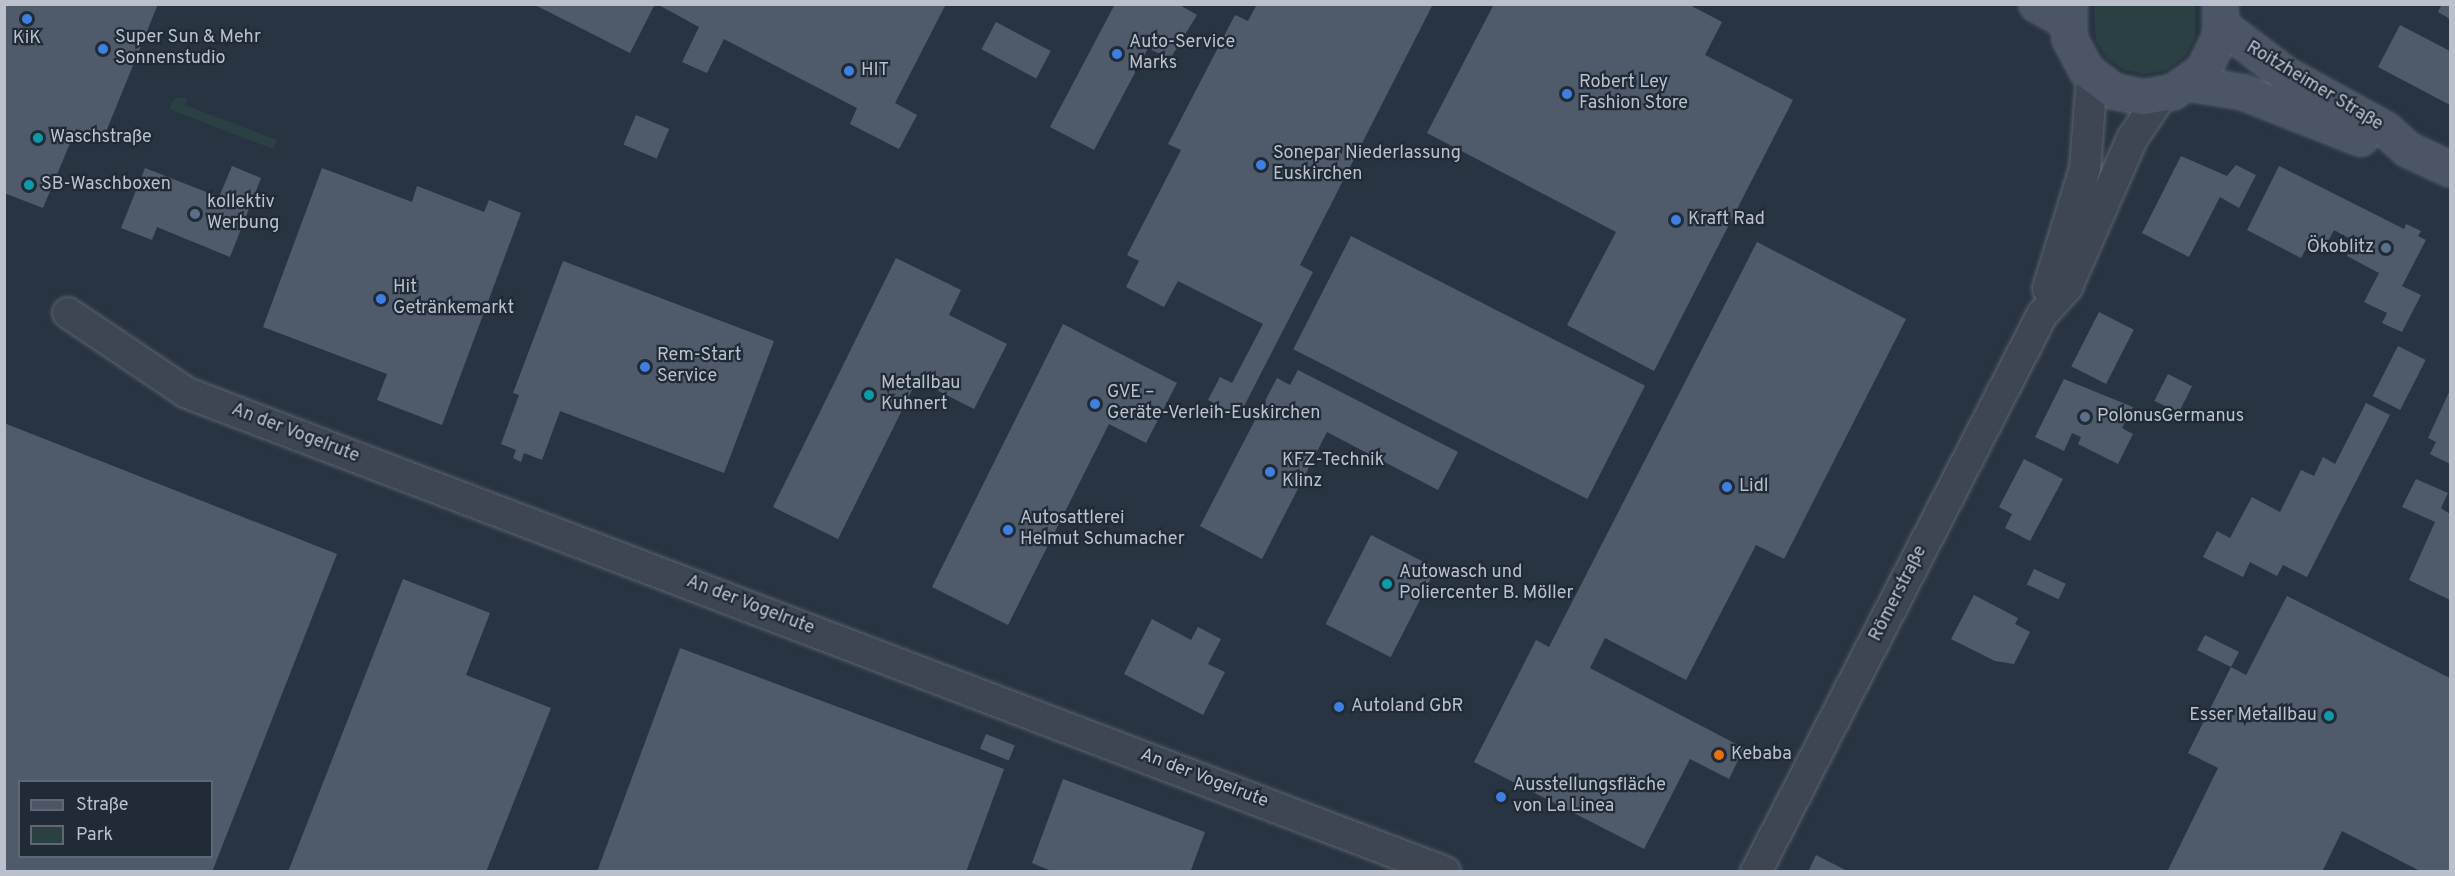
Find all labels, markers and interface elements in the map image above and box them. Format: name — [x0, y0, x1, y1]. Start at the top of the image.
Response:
marker: KiK — [20, 12, 34, 26]
place label: KiK — [13, 28, 41, 50]
place label: Super Sun & Mehr Sonnenstudio — [115, 28, 261, 70]
place label: Auto-Service Marks — [1129, 33, 1235, 76]
street label: Roitzheimer Straße — [2242, 38, 2386, 136]
marker: Super Sun & Mehr Sonnenstudio — [96, 42, 110, 56]
marker: Auto-Service Marks — [1110, 47, 1124, 61]
place label: HIT — [861, 60, 889, 82]
marker: HIT — [842, 64, 856, 78]
place label: Robert Ley Fashion Store — [1579, 73, 1688, 116]
marker: Robert Ley Fashion Store — [1560, 87, 1574, 101]
place label: Waschstraße — [50, 127, 152, 149]
marker: Waschstraße — [31, 131, 45, 145]
place label: Sonepar Niederlassung Euskirchen — [1273, 144, 1461, 186]
marker: Sonepar Niederlassung Euskirchen — [1254, 158, 1268, 172]
place label: SB-Waschboxen — [41, 174, 171, 196]
marker: SB-Waschboxen — [22, 178, 36, 192]
place label: kollektiv Werbung — [207, 193, 279, 236]
marker: kollektiv Werbung — [188, 207, 202, 221]
place label: Kraft Rad — [1688, 209, 1765, 231]
marker: Kraft Rad — [1669, 213, 1683, 227]
place label: Ökoblitz — [2307, 237, 2374, 259]
marker: Ökoblitz — [2379, 241, 2393, 255]
place label: Hit Getränkemarkt — [393, 278, 514, 320]
marker: Hit Getränkemarkt — [374, 292, 388, 306]
place label: Rem-Start Service — [657, 346, 742, 388]
marker: Rem-Start Service — [638, 360, 652, 374]
place label: Metallbau Kuhnert — [881, 374, 961, 416]
place label: GVE – Geräte-Verleih-Euskirchen — [1107, 383, 1320, 426]
marker: Metallbau Kuhnert — [862, 388, 876, 402]
marker: GVE – Geräte-Verleih-Euskirchen — [1088, 397, 1102, 411]
street label: An der Vogelrute — [228, 400, 362, 468]
place label: PolonusGermanus — [2097, 406, 2244, 428]
marker: PolonusGermanus — [2078, 410, 2092, 424]
place label: KFZ-Technik Klinz — [1282, 451, 1384, 494]
marker: KFZ-Technik Klinz — [1263, 465, 1277, 479]
place label: Lidl — [1739, 476, 1768, 498]
marker: Lidl — [1720, 480, 1734, 494]
place label: Autosattlerei Helmut Schumacher — [1020, 509, 1185, 552]
marker: Autosattlerei Helmut Schumacher — [1001, 523, 1015, 537]
street label: Römerstraße — [1866, 543, 1932, 645]
place label: Autowasch und Poliercenter B. Möller — [1399, 563, 1574, 606]
street label: An der Vogelrute — [683, 572, 817, 640]
marker: Autowasch und Poliercenter B. Möller — [1380, 577, 1394, 591]
place label: Autoland GbR — [1351, 696, 1464, 718]
marker: Autoland GbR — [1332, 700, 1346, 714]
place label: Esser Metallbau — [2189, 705, 2317, 727]
marker: Esser Metallbau — [2322, 709, 2336, 723]
place label: Kebaba — [1731, 744, 1792, 766]
street label: An der Vogelrute — [1137, 745, 1271, 813]
marker: Kebaba — [1712, 748, 1726, 762]
place label: Ausstellungsfläche von La Linea — [1513, 776, 1666, 818]
legend — [18, 780, 213, 858]
marker: Ausstellungsfläche von La Linea — [1494, 790, 1508, 804]
text: Straße — [76, 794, 128, 817]
text: Park — [76, 824, 113, 847]

